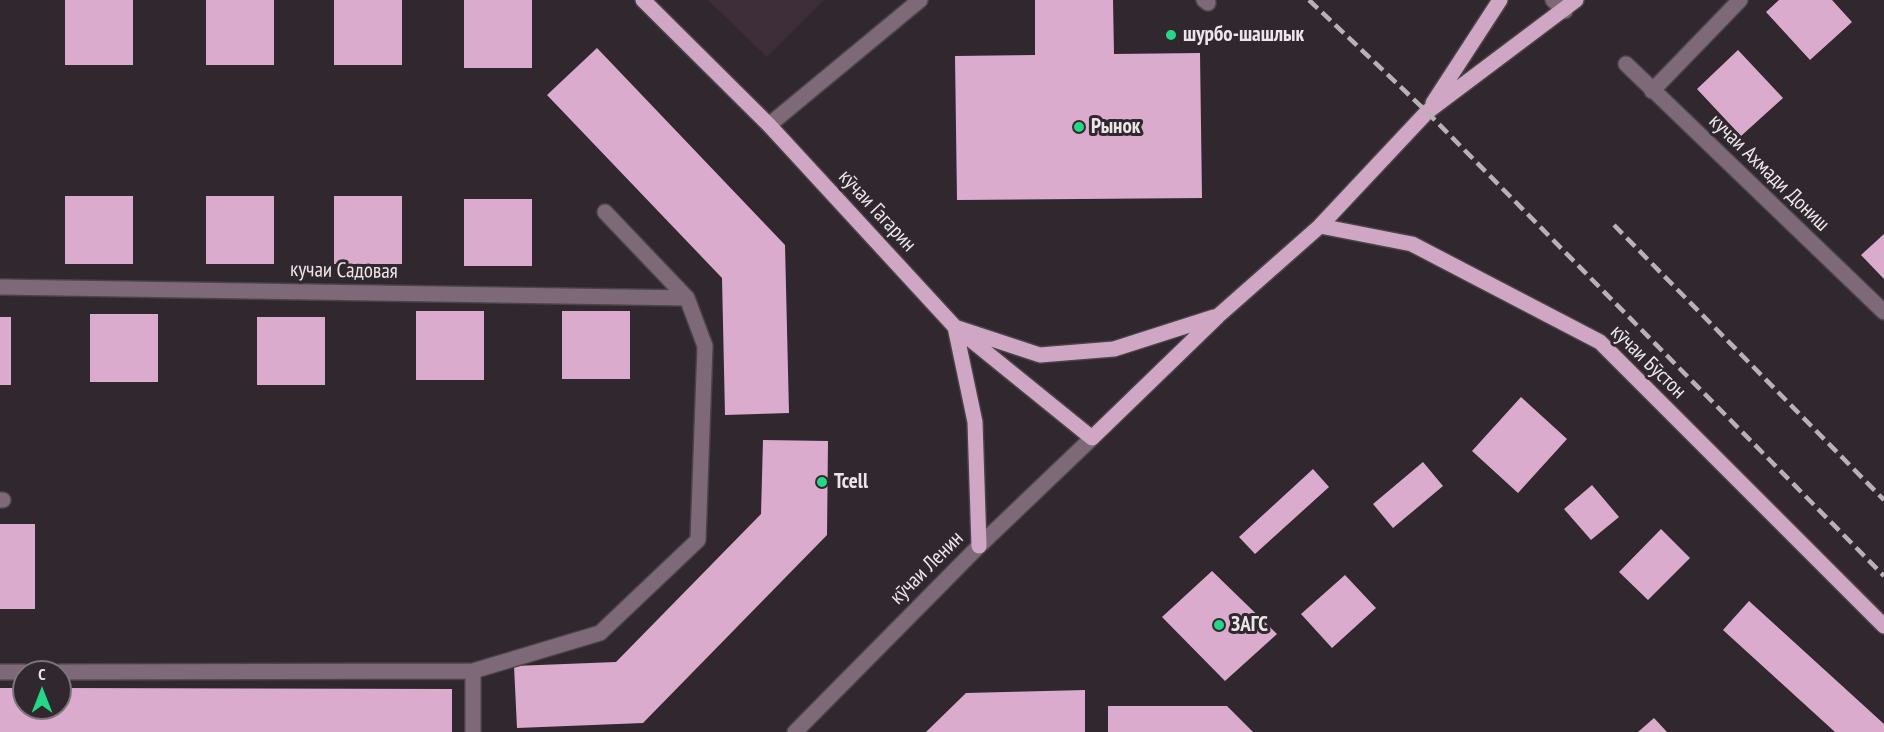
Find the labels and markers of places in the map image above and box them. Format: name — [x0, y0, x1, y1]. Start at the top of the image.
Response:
place label: шурбо-шашлык — [1183, 22, 1304, 48]
marker: шурбо-шашлык — [1164, 28, 1178, 42]
place label: Рынок — [1091, 114, 1140, 140]
marker: Рынок — [1072, 120, 1086, 134]
place label: Tcell — [834, 469, 868, 495]
marker: Tcell — [815, 475, 829, 489]
place label: ЗАГС — [1231, 612, 1268, 638]
marker: ЗАГС — [1212, 618, 1226, 632]

